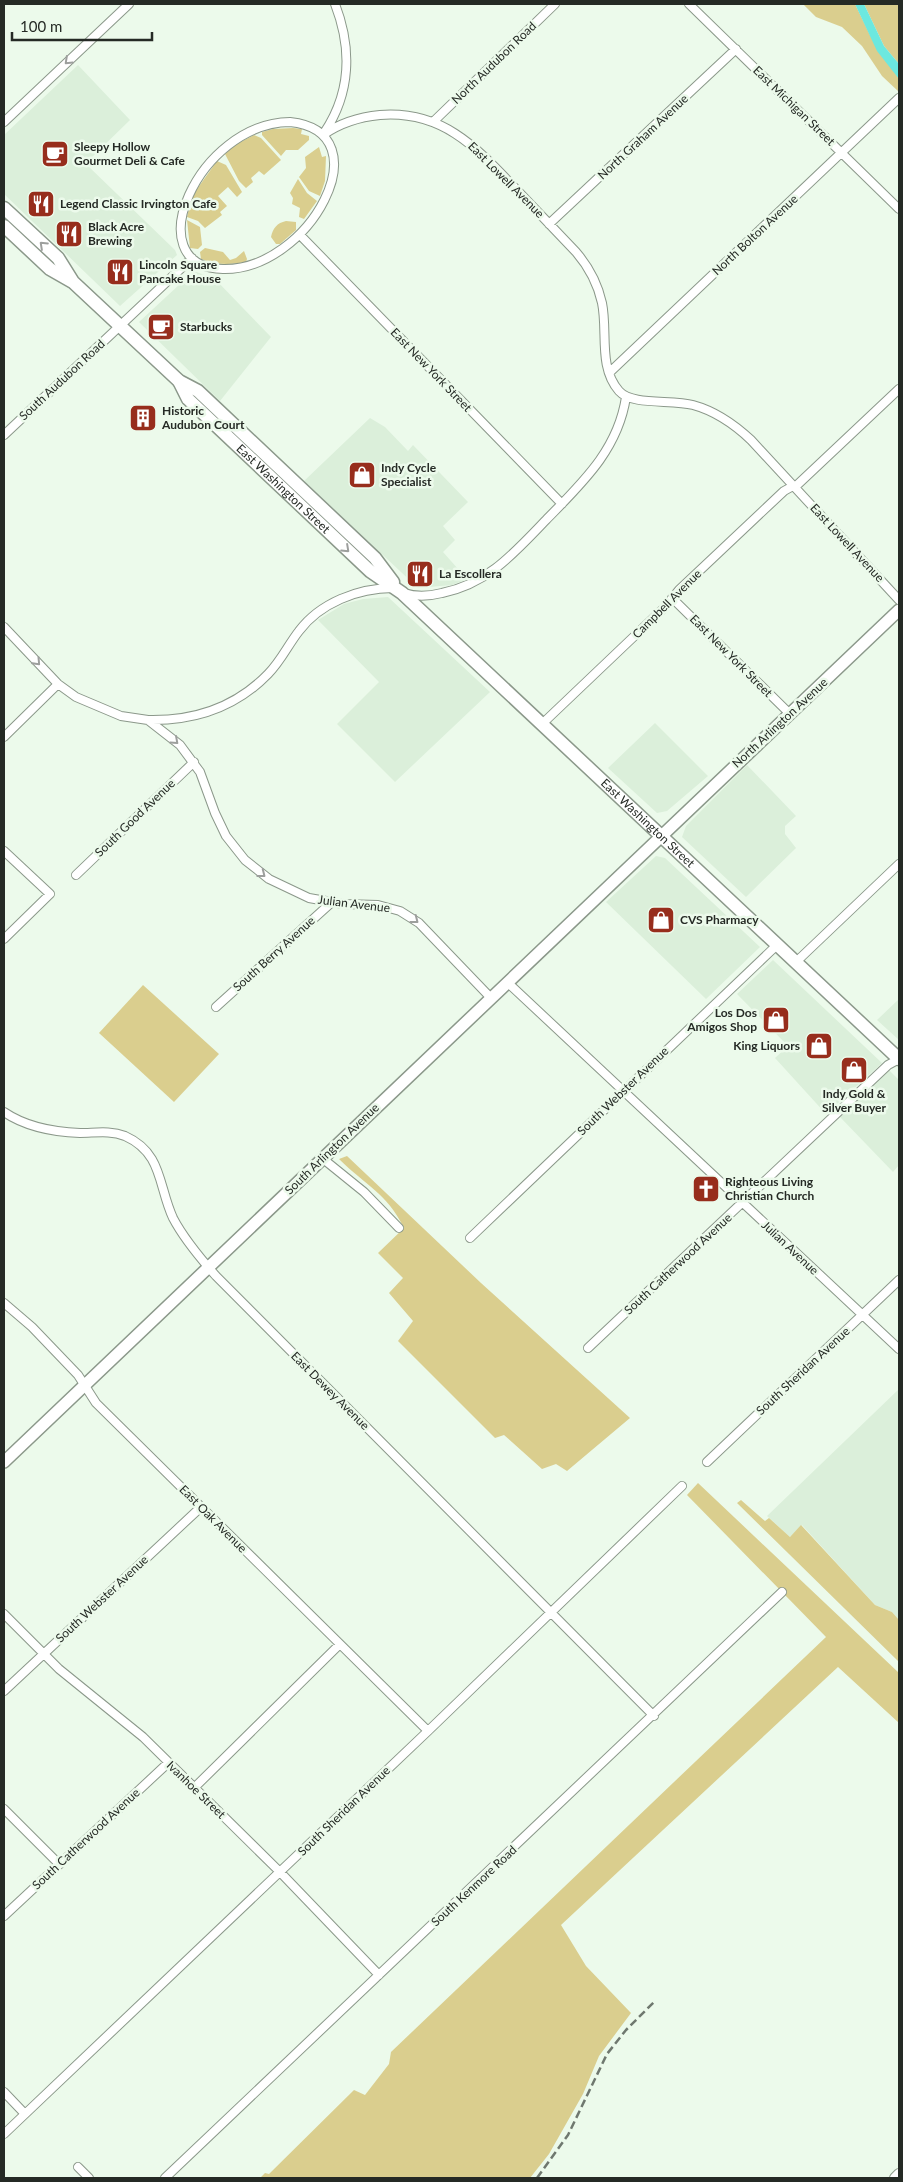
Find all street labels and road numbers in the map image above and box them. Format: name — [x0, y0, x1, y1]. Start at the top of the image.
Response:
street label: North Audubon Road — [448, 18, 539, 107]
street label: East Michigan Street — [750, 63, 839, 149]
street label: North Graham Avenue — [594, 91, 691, 182]
street label: East Lowell Avenue — [465, 138, 548, 221]
street label: North Bolton Avenue — [709, 191, 801, 278]
street label: East New York Street — [388, 325, 476, 415]
street label: South Audubon Road — [16, 336, 108, 423]
street label: East Washington Street — [234, 441, 334, 537]
street label: East Lowell Avenue — [807, 500, 887, 585]
street label: Campbell Avenue — [629, 566, 704, 641]
street label: East New York Street — [687, 611, 776, 701]
street label: North Arlington Avenue — [729, 674, 831, 771]
street label: East Washington Street — [598, 775, 698, 871]
street label: South Good Avenue — [92, 776, 178, 860]
street label: Julian Avenue — [317, 892, 391, 915]
street label: South Berry Avenue — [230, 913, 318, 994]
street label: South Webster Avenue — [574, 1043, 671, 1138]
street label: South Arlington Avenue — [282, 1100, 382, 1197]
street label: South Catherwood Avenue — [621, 1210, 735, 1317]
street label: Julian Avenue — [759, 1217, 822, 1278]
street label: South Sheridan Avenue — [753, 1323, 853, 1418]
street label: East Dewey Avenue — [288, 1348, 373, 1433]
street label: East Oak Avenue — [176, 1482, 250, 1556]
street label: South Webster Avenue — [52, 1552, 151, 1645]
street label: Ivanhoe Street — [164, 1758, 230, 1822]
street label: South Sheridan Avenue — [294, 1763, 393, 1859]
street label: South Catherwood Avenue — [29, 1785, 143, 1892]
street label: South Kenmore Road — [428, 1842, 520, 1929]

